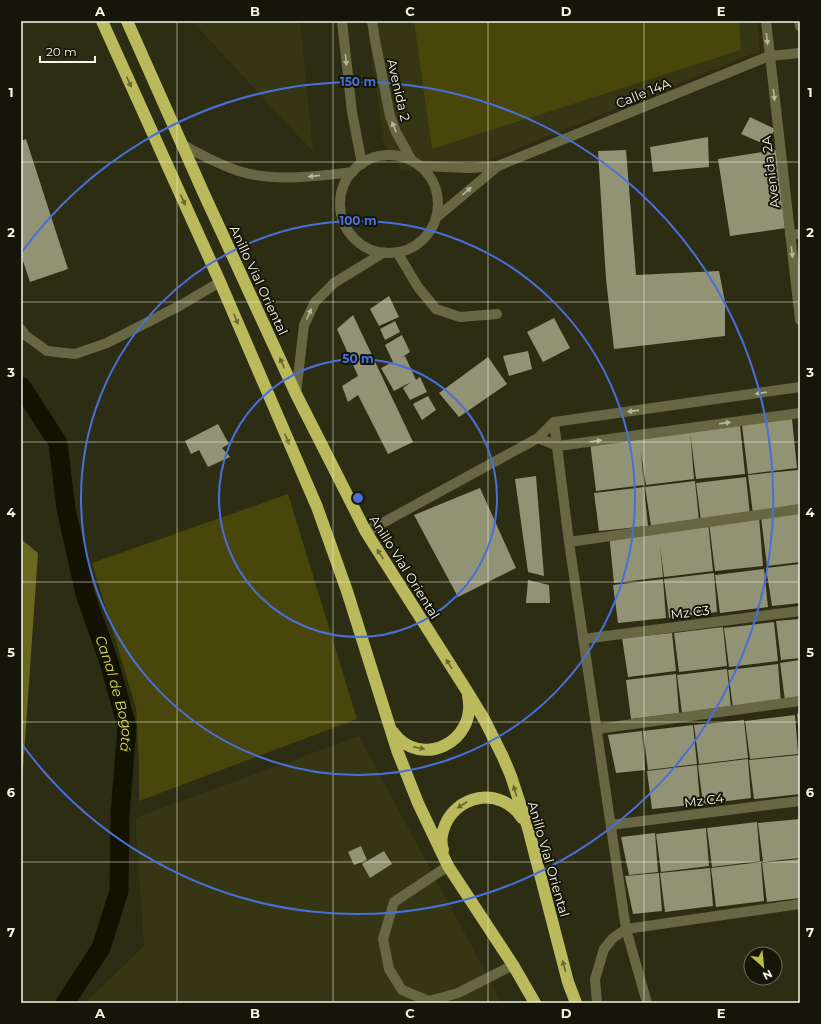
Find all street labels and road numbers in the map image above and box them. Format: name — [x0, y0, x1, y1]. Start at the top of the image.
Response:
street label: Avenida 2 — [384, 57, 414, 123]
street label: Calle 14A — [613, 75, 673, 111]
street label: Avenida 2A — [758, 134, 782, 209]
street label: Anillo Vial Oriental — [227, 223, 291, 337]
street label: Anillo Vial Oriental — [367, 512, 443, 622]
street label: Mz C3 — [670, 602, 710, 622]
street label: Mz C4 — [683, 790, 725, 810]
street label: Anillo Vial Oriental — [525, 799, 573, 919]

